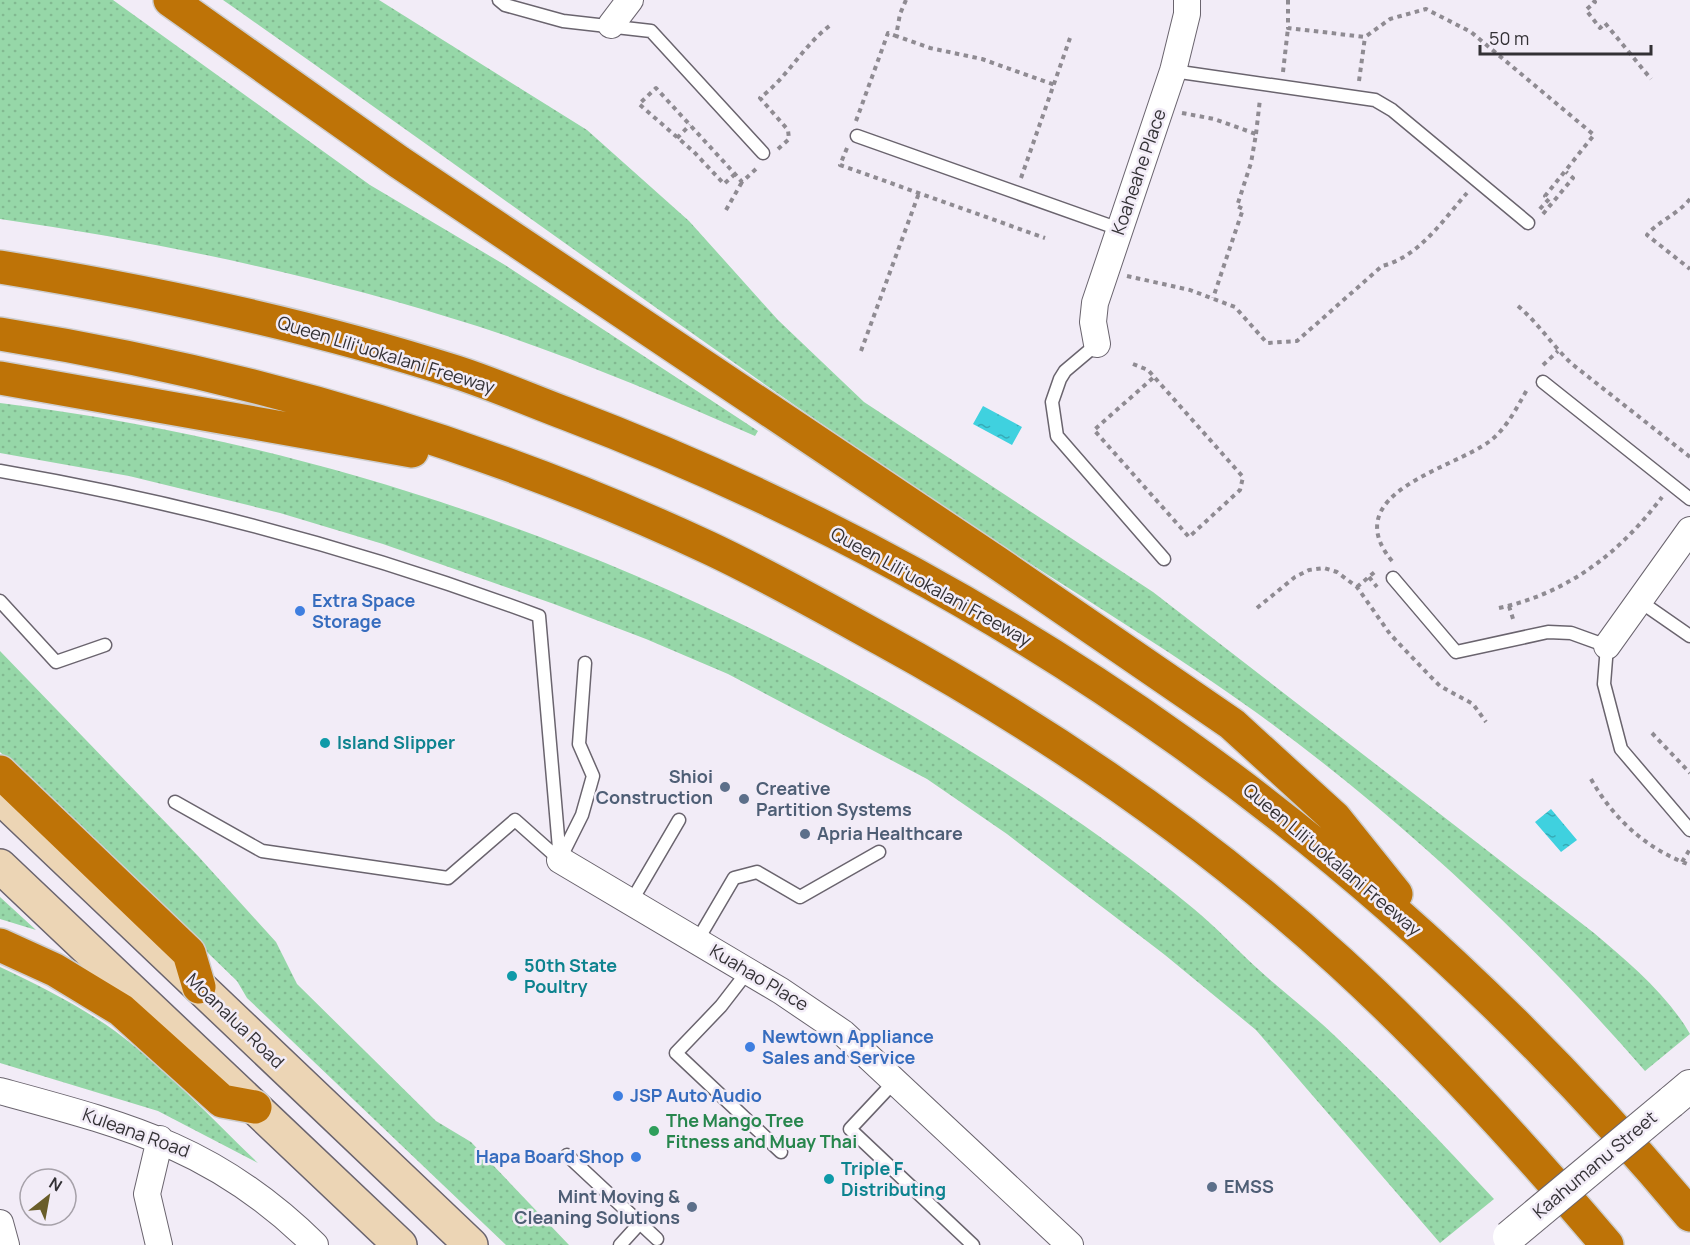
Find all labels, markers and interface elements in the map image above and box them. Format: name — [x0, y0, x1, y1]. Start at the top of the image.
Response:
scale bar — [1480, 18, 1651, 56]
text: 50 m — [1489, 26, 1529, 50]
street label: Koaheahe Place — [1105, 105, 1171, 238]
street label: Queen Liliʻuokalani Freeway — [275, 310, 498, 399]
street label: Queen Liliʻuokalani Freeway — [827, 521, 1036, 652]
place label: Extra Space Storage — [312, 588, 416, 633]
marker: Extra Space Storage — [293, 604, 307, 618]
place label: Island Slipper — [337, 730, 455, 754]
marker: Island Slipper — [318, 736, 332, 750]
place label: Shioi Construction — [596, 764, 713, 809]
place label: Creative Partition Systems — [756, 776, 912, 821]
street label: Queen Liliʻuokalani Freeway — [1238, 777, 1427, 941]
marker: Shioi Construction — [718, 780, 732, 794]
marker: Creative Partition Systems — [737, 792, 751, 806]
place label: Apria Healthcare — [817, 821, 963, 845]
marker: Apria Healthcare — [798, 827, 812, 841]
street label: Kuahao Place — [706, 938, 813, 1016]
place label: 50th State Poultry — [524, 953, 617, 998]
street label: Moanalua Road — [181, 967, 290, 1073]
marker: 50th State Poultry — [505, 969, 519, 983]
place label: Newtown Appliance Sales and Service — [762, 1024, 934, 1069]
marker: Newtown Appliance Sales and Service — [743, 1040, 757, 1054]
place label: JSP Auto Audio — [630, 1083, 762, 1107]
marker: JSP Auto Audio — [611, 1089, 625, 1103]
street label: Kuleana Road — [79, 1102, 193, 1163]
street label: Kaahumanu Street — [1527, 1105, 1662, 1223]
place label: The Mango Tree Fitness and Muay Thai — [666, 1108, 857, 1153]
marker: The Mango Tree Fitness and Muay Thai — [647, 1124, 661, 1138]
place label: Hapa Board Shop — [476, 1144, 624, 1168]
marker: Hapa Board Shop — [629, 1150, 643, 1164]
place label: Triple F Distributing — [841, 1156, 946, 1201]
north arrow — [18, 1167, 78, 1227]
text: N — [45, 1172, 66, 1197]
marker: Triple F Distributing — [822, 1172, 836, 1186]
place label: EMSS — [1224, 1174, 1274, 1198]
marker: EMSS — [1205, 1180, 1219, 1194]
place label: Mint Moving & Cleaning Solutions — [514, 1184, 680, 1229]
marker: Mint Moving & Cleaning Solutions — [685, 1200, 699, 1214]

